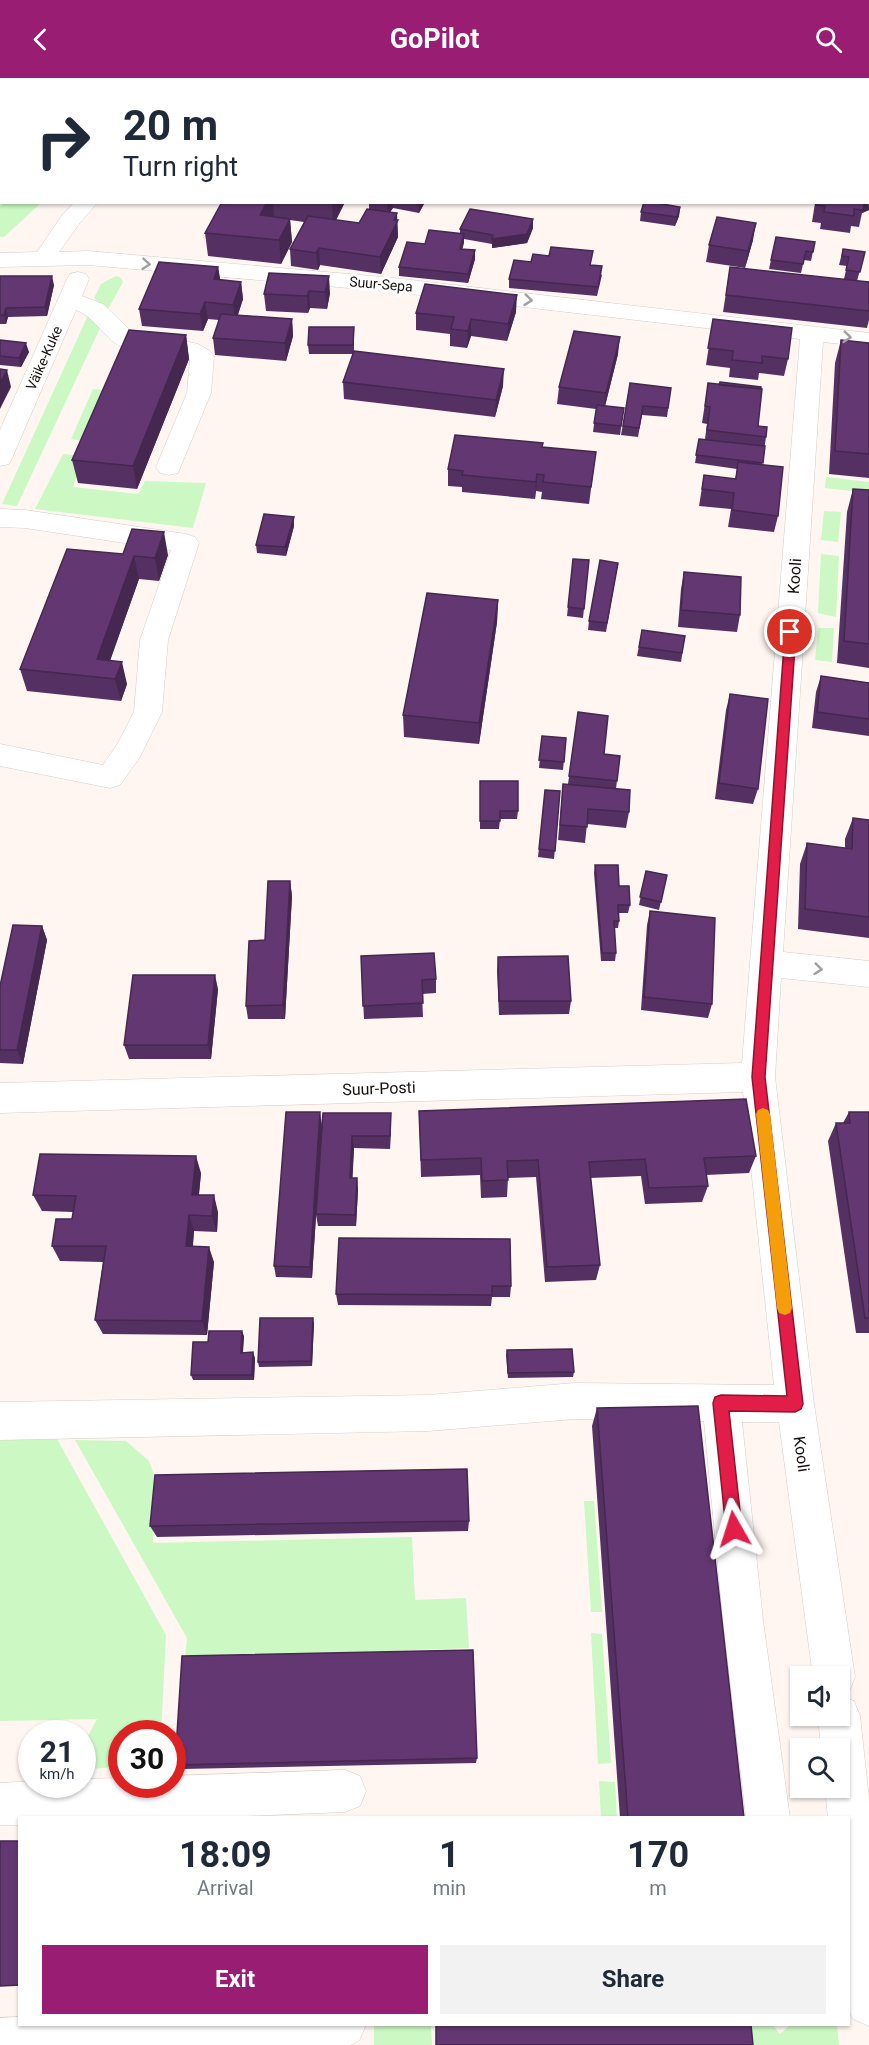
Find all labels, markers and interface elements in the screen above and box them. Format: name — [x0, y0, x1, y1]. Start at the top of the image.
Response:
icon: back — [24, 23, 57, 56]
text: GoPilot — [390, 23, 479, 55]
icon: search — [812, 23, 845, 56]
text: 20 m — [123, 101, 218, 150]
icon: right — [24, 102, 102, 180]
text: Turn right — [123, 151, 238, 183]
one-way arrow — [141, 257, 150, 270]
street label: Suur-Sepa — [349, 273, 413, 295]
one-way arrow — [524, 293, 533, 305]
street label: Väike-Kuke — [23, 323, 65, 393]
one-way arrow — [842, 330, 851, 343]
street label: Kooli — [784, 557, 805, 595]
pin — [764, 606, 815, 657]
icon: arrive — [773, 615, 806, 648]
one-way arrow — [813, 962, 822, 975]
street label: Suur-Posti — [342, 1078, 416, 1099]
street label: Kooli — [790, 1435, 813, 1473]
position arrow — [702, 1497, 766, 1561]
map controls — [790, 1666, 850, 1798]
button: sound — [790, 1666, 850, 1726]
speed limit sign: 30 — [108, 1720, 186, 1798]
text: 21 — [40, 1734, 74, 1769]
button: search — [790, 1738, 850, 1798]
text: km/h — [39, 1765, 75, 1783]
text: 18:09 — [179, 1834, 272, 1876]
text: 1 — [439, 1834, 460, 1876]
text: 170 — [627, 1834, 689, 1876]
text: Arrival — [197, 1876, 254, 1900]
text: min — [433, 1876, 466, 1900]
text: m — [649, 1876, 667, 1900]
button: Exit — [42, 1945, 428, 2014]
button: Share — [440, 1945, 826, 2014]

